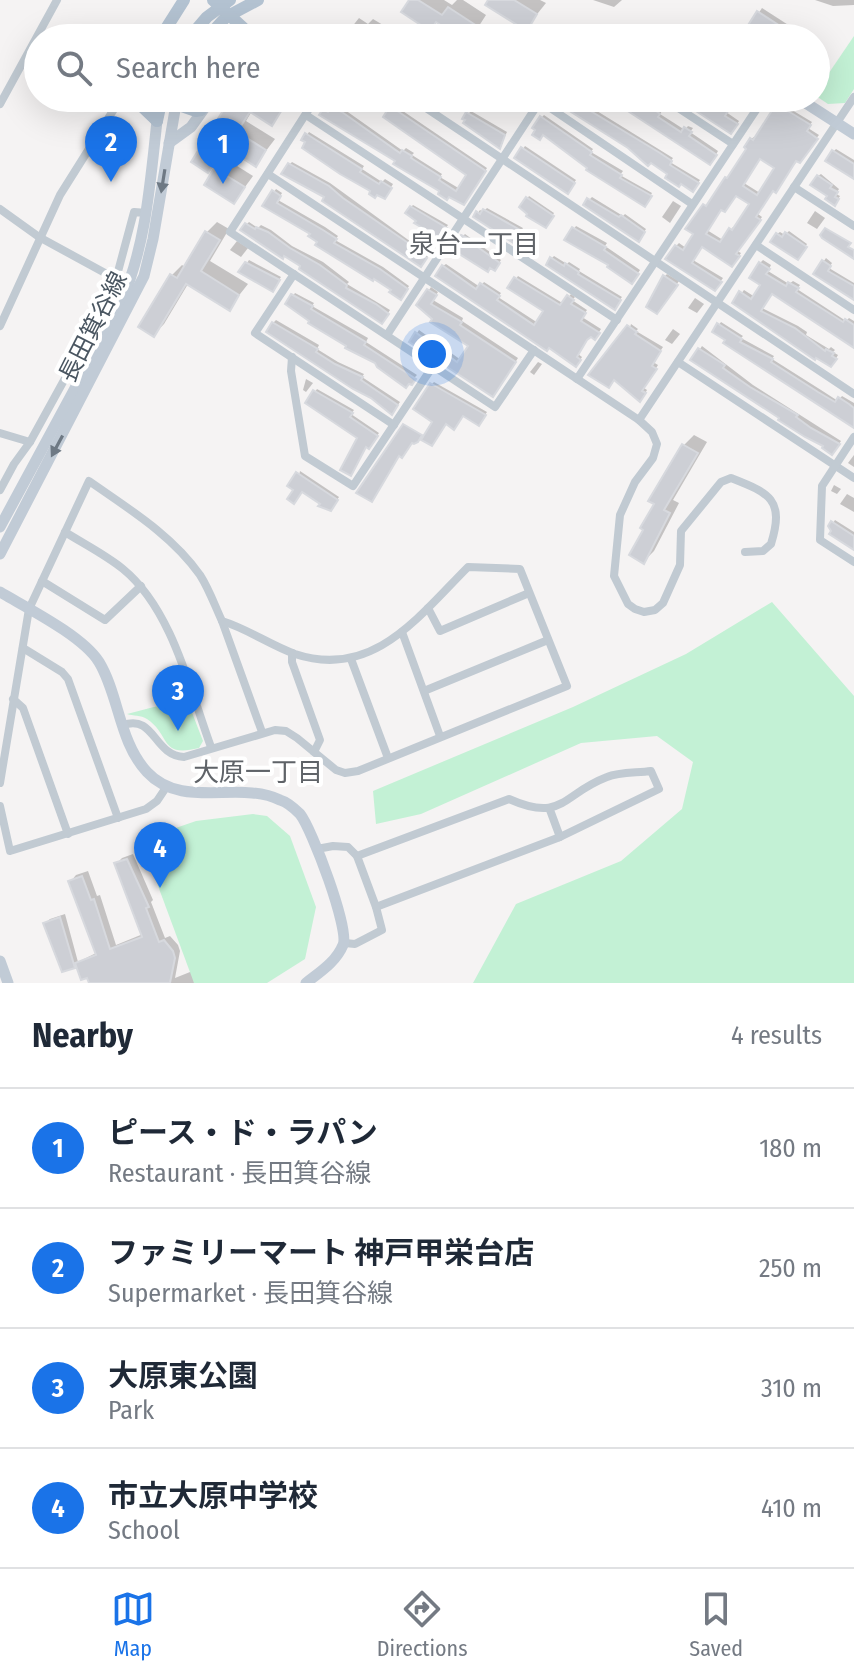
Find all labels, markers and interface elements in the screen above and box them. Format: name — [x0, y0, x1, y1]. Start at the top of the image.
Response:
search box — [24, 24, 830, 112]
icon: search — [52, 46, 96, 90]
text: Search here — [116, 50, 261, 86]
pin: 2 — [85, 116, 137, 182]
pin: 1 — [197, 118, 249, 184]
one-way arrow — [156, 168, 168, 193]
district label: 泉台一丁目 — [409, 229, 539, 260]
street label: 長田箕谷線 — [53, 267, 133, 387]
your location — [412, 334, 452, 374]
one-way arrow — [51, 434, 64, 457]
pin: 3 — [152, 665, 204, 731]
district label: 大原一丁目 — [193, 757, 323, 788]
pin: 4 — [134, 822, 186, 888]
text: Nearby — [32, 1015, 133, 1056]
text: 4 results — [731, 1020, 822, 1051]
text: ピース・ド・ラパン — [108, 1115, 378, 1151]
text: 1 — [53, 1133, 64, 1164]
text: 180 m — [759, 1133, 822, 1164]
text: Restaurant · 長田箕谷線 — [108, 1158, 371, 1189]
text: ファミリーマート 神戸甲栄台店 — [108, 1235, 534, 1271]
text: 2 — [52, 1253, 64, 1284]
text: 250 m — [759, 1253, 822, 1284]
text: Supermarket · 長田箕谷線 — [108, 1278, 393, 1309]
text: 大原東公園 — [108, 1358, 258, 1394]
text: 3 — [52, 1373, 64, 1404]
text: 310 m — [761, 1373, 822, 1404]
text: Park — [108, 1395, 154, 1426]
text: 市立大原中学校 — [108, 1478, 318, 1514]
text: 4 — [51, 1493, 65, 1524]
text: 410 m — [761, 1493, 822, 1524]
text: School — [108, 1515, 180, 1546]
tab: Map — [111, 1587, 155, 1662]
tab: Directions — [377, 1587, 468, 1662]
tab: Saved — [689, 1587, 743, 1662]

